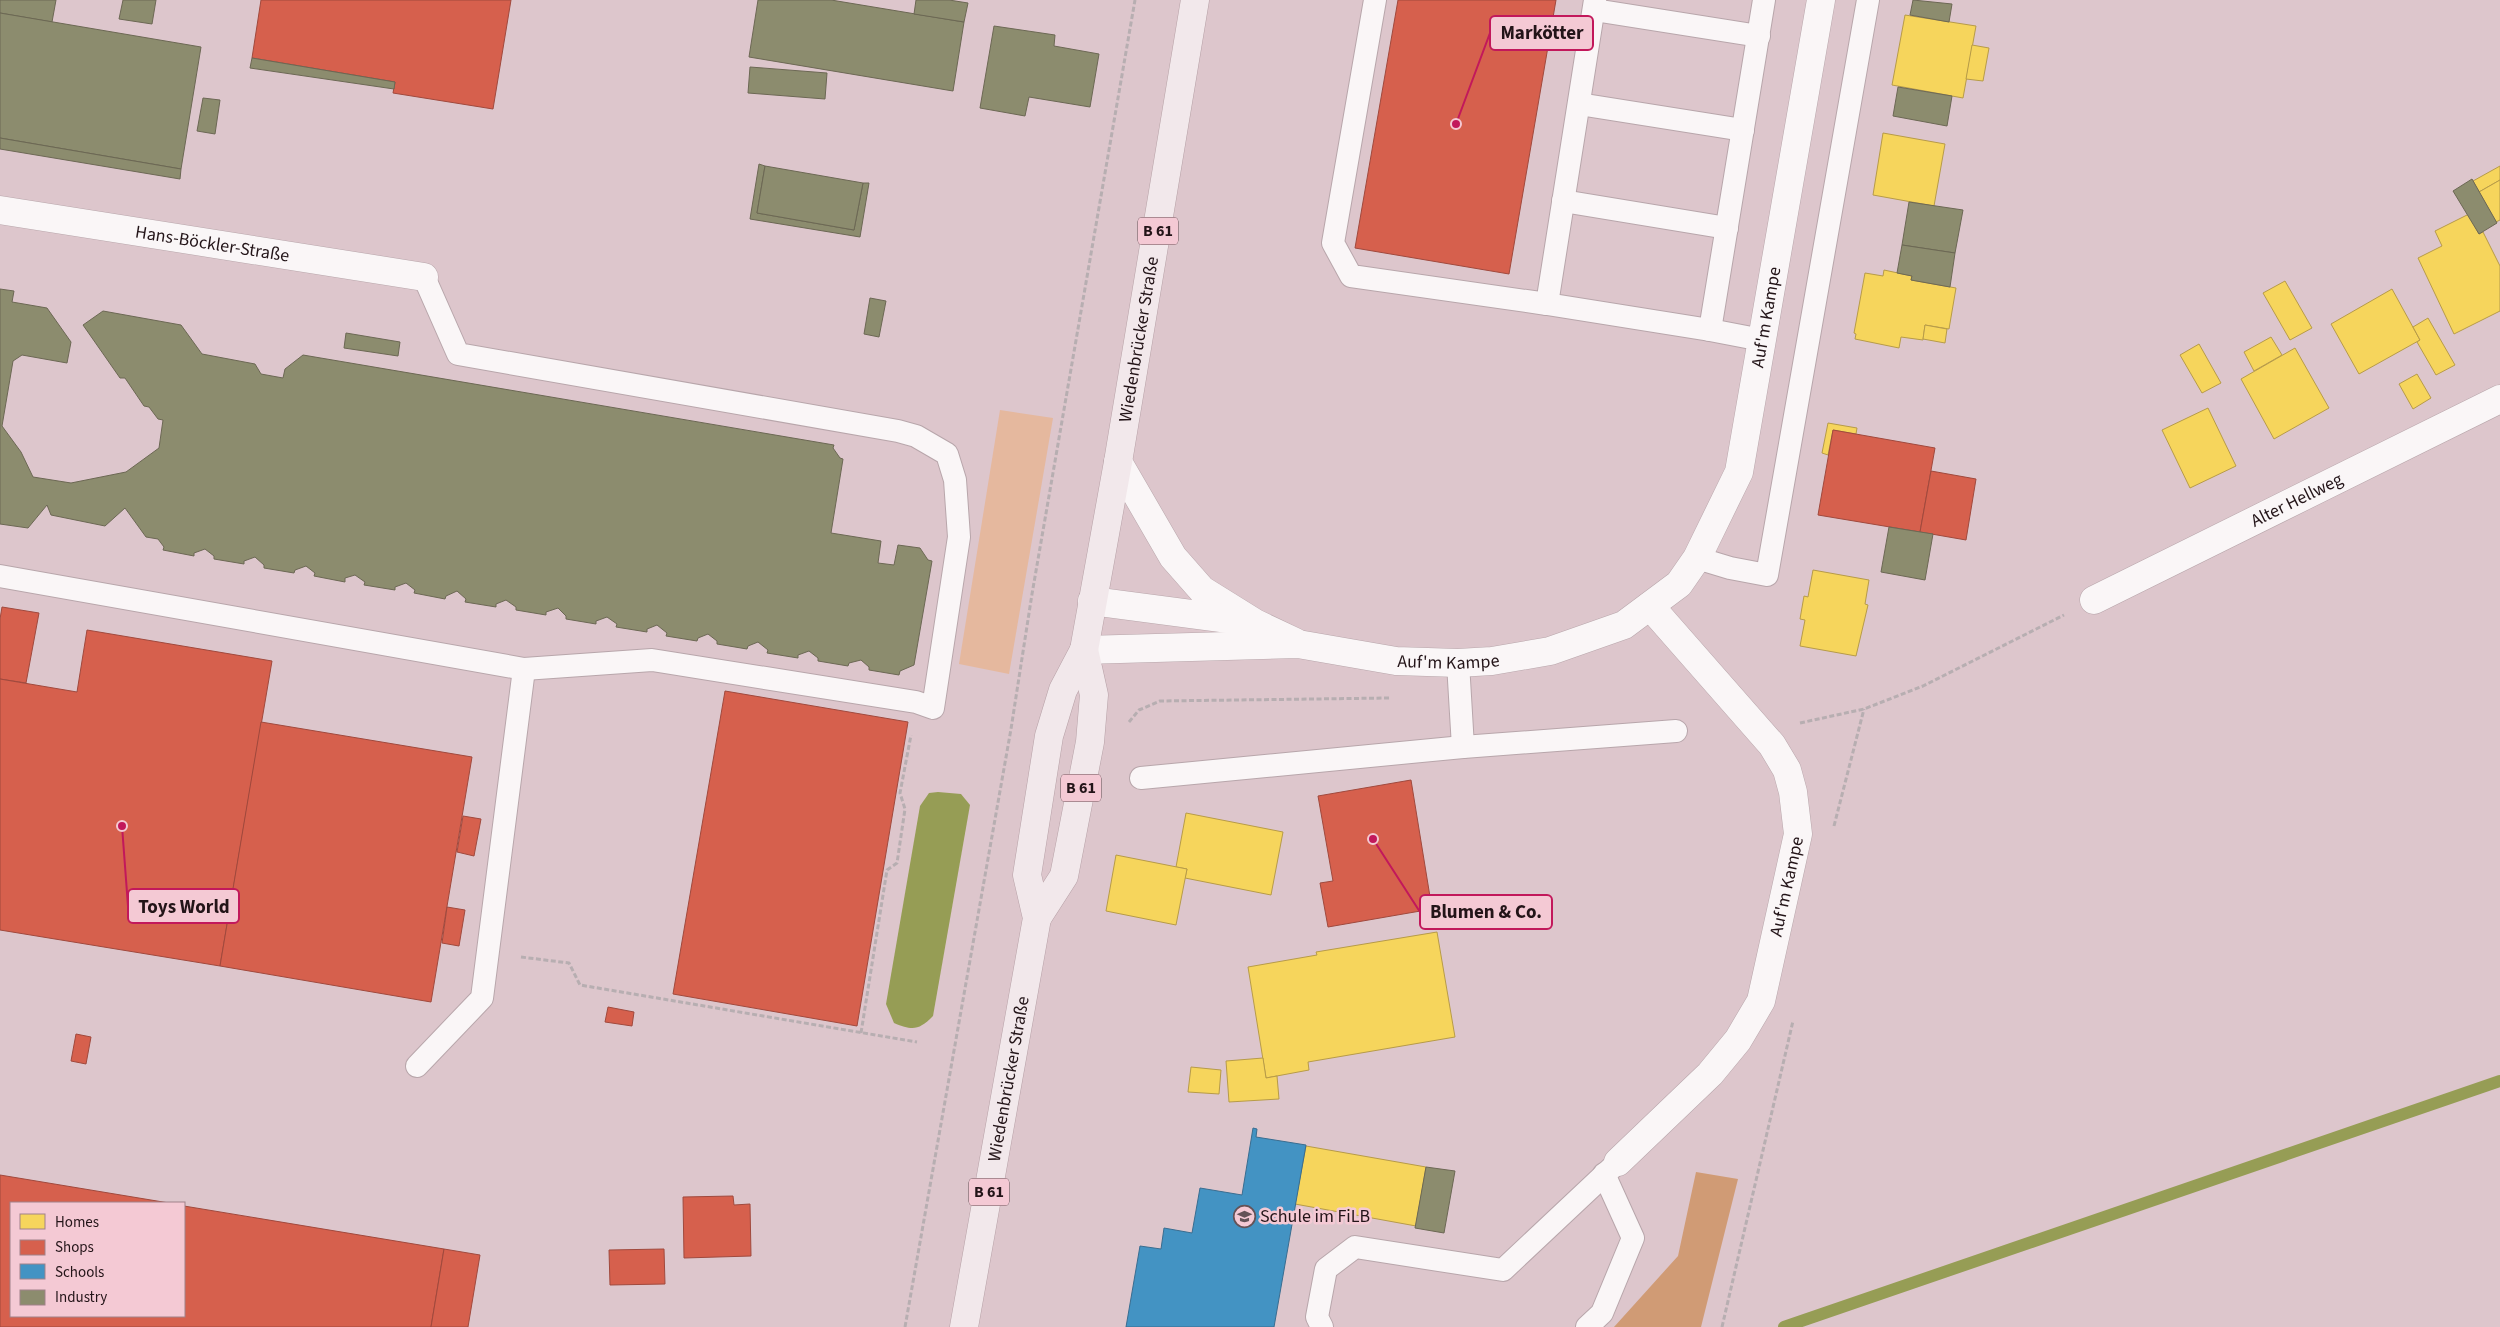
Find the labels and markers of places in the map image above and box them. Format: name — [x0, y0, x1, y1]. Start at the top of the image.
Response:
callout: Markötter — [1490, 16, 1593, 50]
callout: Toys World — [128, 889, 239, 923]
callout: Blumen & Co. — [1420, 895, 1552, 929]
school or university icon: Schule im FiLB — [1232, 1204, 1256, 1228]
place label: Schule im FiLB — [1260, 1204, 1370, 1229]

